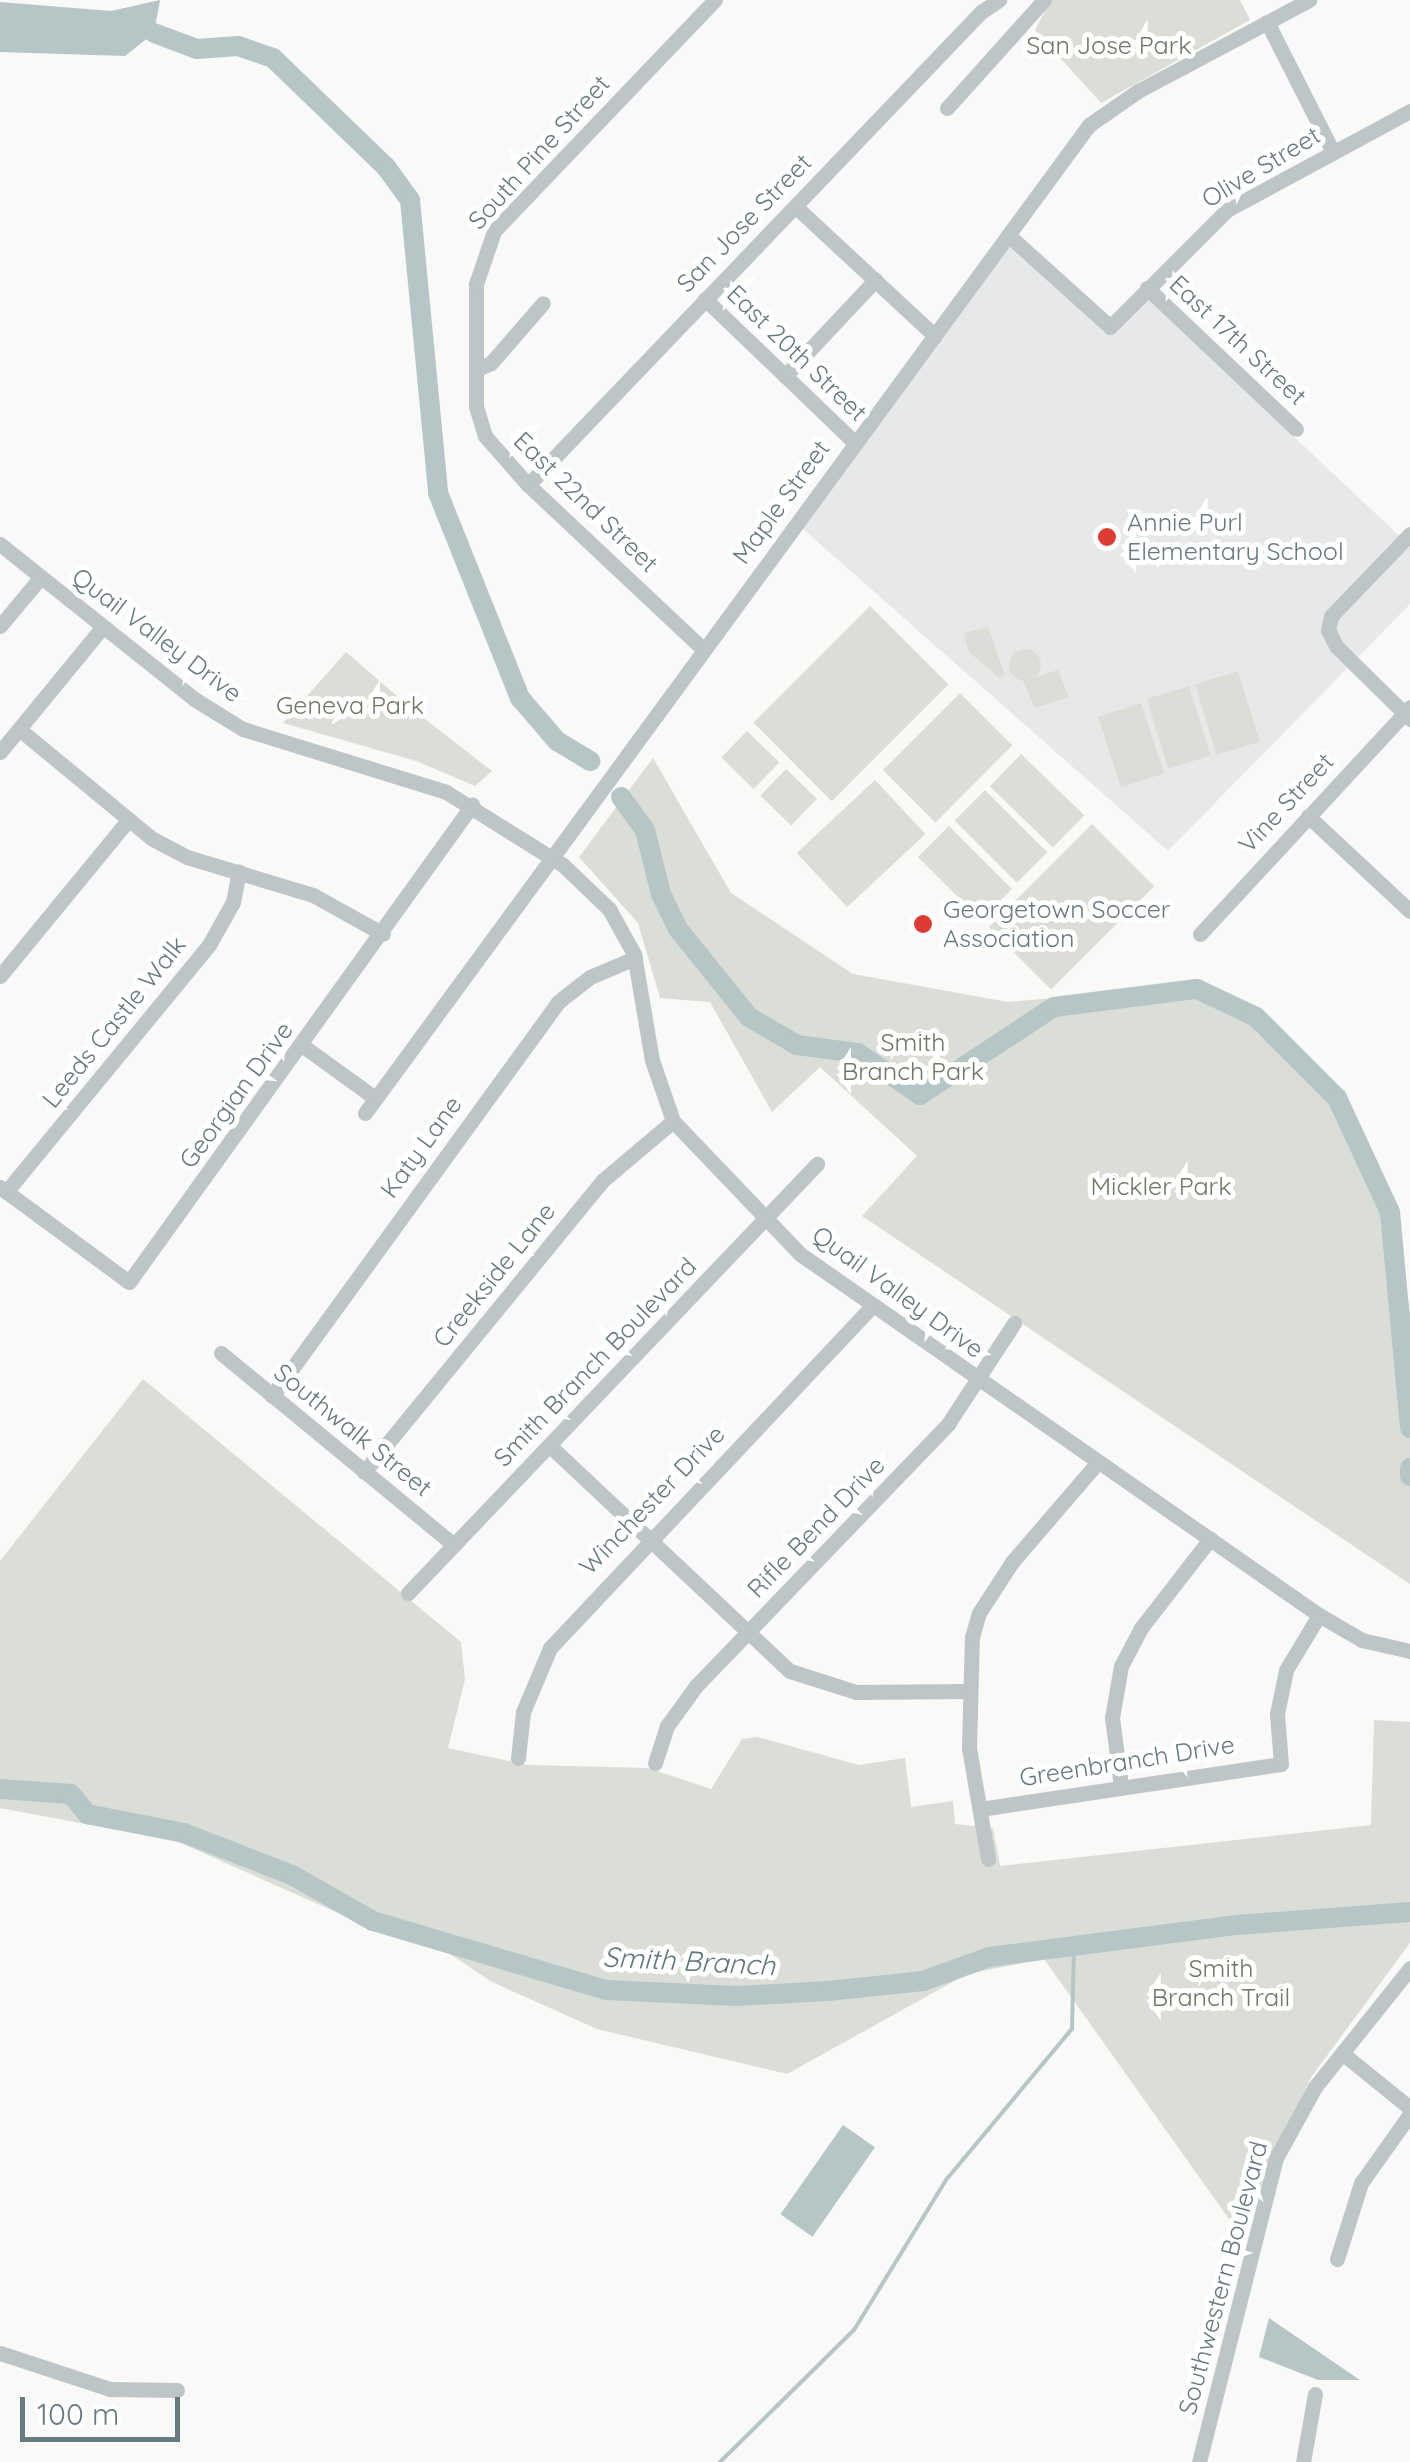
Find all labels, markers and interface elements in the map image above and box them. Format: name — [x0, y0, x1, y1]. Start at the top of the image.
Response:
park label: San Jose Park — [1026, 30, 1192, 60]
street label: South Pine Street — [462, 69, 616, 235]
street label: Olive Street — [1196, 120, 1326, 214]
street label: San Jose Street — [670, 148, 818, 298]
street label: East 17th Street — [1163, 269, 1313, 411]
street label: East 20th Street — [721, 279, 873, 427]
street label: East 22nd Street — [508, 426, 664, 578]
street label: Maple Street — [726, 434, 836, 570]
place label: Annie Purl Elementary School — [1127, 508, 1344, 567]
marker: Annie Purl Elementary School — [1096, 526, 1118, 548]
street label: Quail Valley Drive — [66, 561, 248, 709]
park label: Geneva Park — [276, 690, 424, 720]
street label: Vine Street — [1232, 747, 1340, 859]
place label: Georgetown Soccer Association — [943, 895, 1170, 954]
marker: Georgetown Soccer Association — [912, 913, 934, 935]
street label: Leeds Castle Walk — [36, 930, 192, 1114]
street label: Georgian Drive — [173, 1016, 299, 1174]
park label: Smith Branch Park — [842, 1028, 984, 1087]
street label: Katy Lane — [374, 1090, 468, 1204]
park label: Mickler Park — [1090, 1171, 1232, 1201]
street label: Creekside Lane — [427, 1197, 561, 1353]
street label: Quail Valley Drive — [806, 1220, 990, 1364]
street label: Smith Branch Boulevard — [487, 1251, 703, 1473]
street label: Southwalk Street — [268, 1357, 438, 1503]
street label: Winchester Drive — [573, 1419, 731, 1581]
street label: Rifle Bend Drive — [741, 1450, 891, 1604]
street label: Greenbranch Drive — [1017, 1729, 1237, 1793]
water label: Smith Branch — [602, 1940, 776, 1982]
park label: Smith Branch Trail — [1152, 1954, 1290, 2013]
street label: Southwestern Boulevard — [1172, 2138, 1274, 2418]
scale bar — [25, 2377, 185, 2439]
text: 100 m — [37, 2395, 119, 2433]

